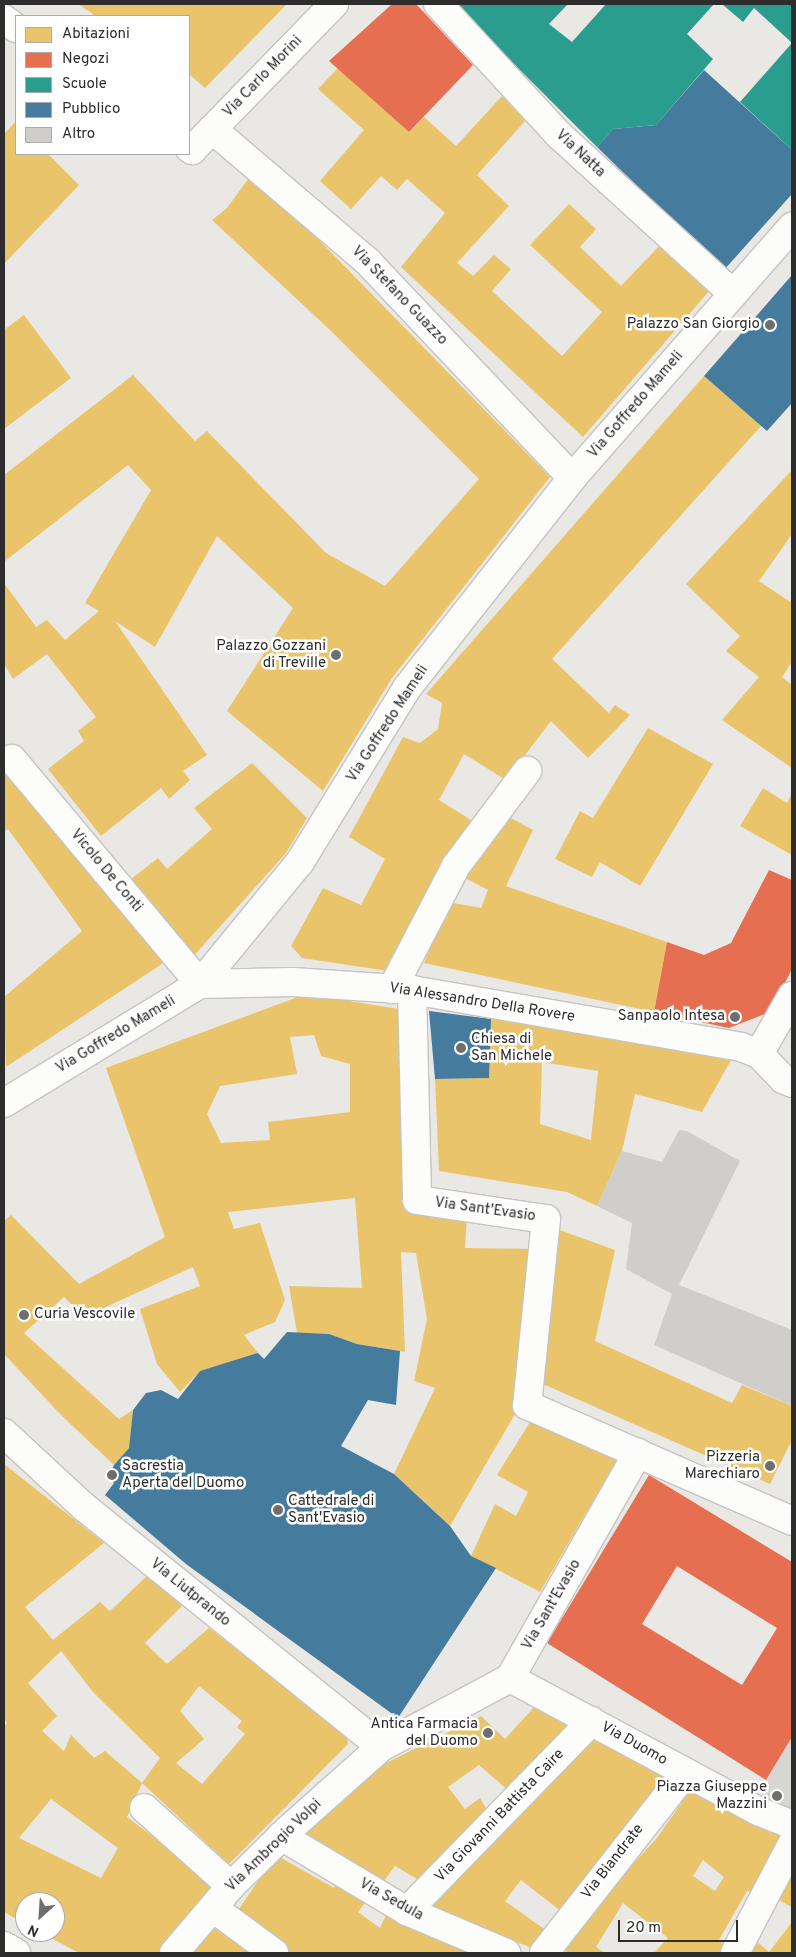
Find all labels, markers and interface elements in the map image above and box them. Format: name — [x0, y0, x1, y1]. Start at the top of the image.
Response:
legend — [15, 15, 190, 155]
text: Abitazioni — [62, 25, 130, 44]
street label: Via Carlo Morini — [220, 32, 306, 122]
text: Negozi — [62, 50, 109, 69]
text: Scuole — [62, 75, 107, 94]
text: Pubblico — [62, 100, 120, 119]
text: Altro — [62, 125, 95, 144]
street label: Via Natta — [551, 126, 609, 182]
street label: Via Stefano Guazzo — [347, 243, 451, 349]
place label: Palazzo San Giorgio — [627, 316, 760, 334]
marker: Palazzo San Giorgio — [764, 319, 776, 331]
street label: Via Goffredo Mameli — [584, 348, 688, 462]
place label: Palazzo Gozzani di Treville — [216, 637, 326, 672]
marker: Palazzo Gozzani di Treville — [330, 649, 342, 661]
street label: Via Goffredo Mameli — [343, 662, 433, 786]
street label: Vicolo De Conti — [66, 826, 146, 916]
street label: Via Alessandro Della Rovere — [388, 979, 576, 1027]
street label: Via Goffredo Mameli — [53, 992, 179, 1078]
place label: Sanpaolo Intesa — [618, 1008, 725, 1026]
marker: Sanpaolo Intesa — [729, 1011, 741, 1023]
place label: Chiesa di San Michele — [471, 1030, 552, 1065]
marker: Chiesa di San Michele — [455, 1042, 467, 1054]
street label: Via Sant'Evasio — [433, 1194, 537, 1226]
place label: Curia Vescovile — [34, 1306, 136, 1324]
marker: Curia Vescovile — [18, 1309, 30, 1321]
place label: Pizzeria Marechiaro — [685, 1448, 760, 1483]
place label: Sacrestia Aperta del Duomo — [122, 1457, 244, 1492]
marker: Pizzeria Marechiaro — [764, 1460, 776, 1472]
marker: Sacrestia Aperta del Duomo — [106, 1469, 118, 1481]
place label: Cattedrale di Sant'Evasio — [288, 1492, 374, 1527]
marker: Cattedrale di Sant'Evasio — [272, 1504, 284, 1516]
street label: Via Liutprando — [146, 1555, 234, 1631]
street label: Via Sant'Evasio — [519, 1556, 585, 1654]
place label: Antica Farmacia del Duomo — [370, 1715, 478, 1750]
street label: Via Duomo — [598, 1718, 670, 1770]
marker: Antica Farmacia del Duomo — [482, 1727, 494, 1739]
street label: Via Giovanni Battista Caire — [432, 1746, 568, 1886]
place label: Piazza Giuseppe Mazzini — [656, 1778, 767, 1813]
marker: Piazza Giuseppe Mazzini — [771, 1790, 783, 1802]
street label: Via Ambrogio Volpi — [222, 1795, 326, 1897]
street label: Via Biandrate — [578, 1821, 648, 1903]
street label: Via Sedula — [356, 1875, 426, 1925]
north arrow — [15, 1892, 65, 1942]
scale bar — [621, 1910, 741, 1942]
text: 20 m — [626, 1919, 661, 1938]
text: N — [25, 1920, 42, 1940]

